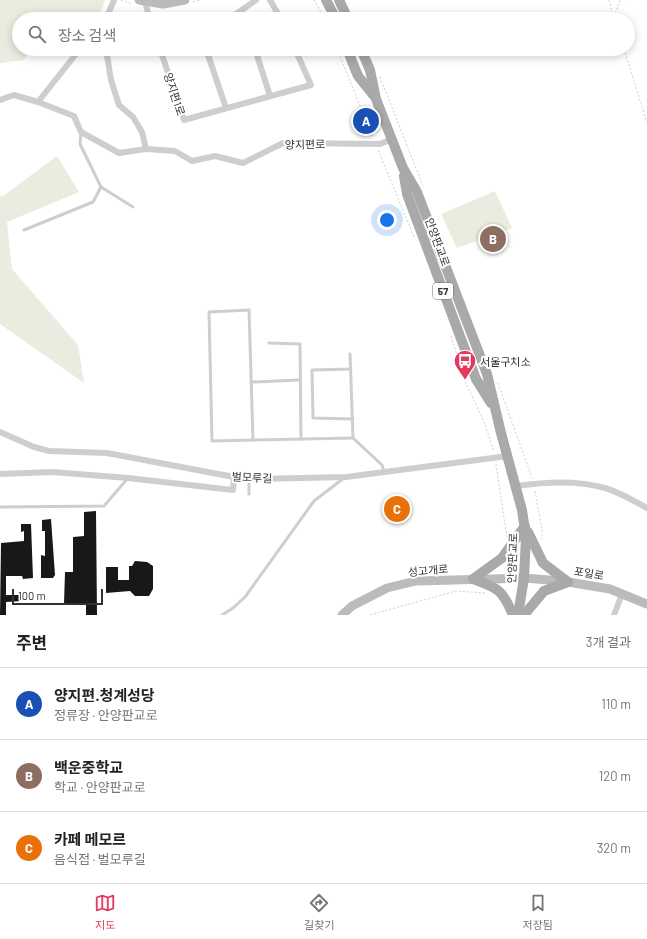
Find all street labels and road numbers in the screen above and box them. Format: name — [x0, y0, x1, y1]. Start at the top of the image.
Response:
street label: 양지편1로 — [162, 71, 188, 117]
street label: 양지편로 — [285, 137, 325, 151]
street label: 안양판교로 — [423, 216, 453, 268]
road number: 57 — [433, 283, 453, 299]
street label: 벌모루길 — [231, 469, 273, 485]
street label: 안양판교로 — [505, 532, 519, 584]
street label: 성고개로 — [407, 562, 449, 578]
street label: 포일로 — [573, 564, 605, 582]

